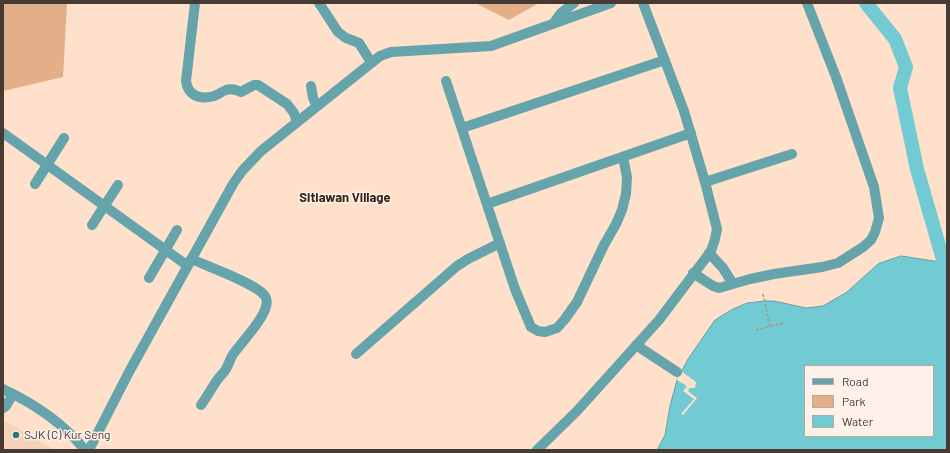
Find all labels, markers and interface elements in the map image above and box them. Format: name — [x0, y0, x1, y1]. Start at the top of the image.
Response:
district label: Sitiawan Village — [299, 190, 391, 206]
legend — [804, 365, 934, 437]
text: Road — [842, 374, 869, 388]
text: Park — [842, 394, 866, 408]
text: Water — [842, 414, 873, 428]
place label: SJK (C) Kur Seng — [24, 428, 111, 442]
marker: SJK (C) Kur Seng — [11, 430, 21, 440]

